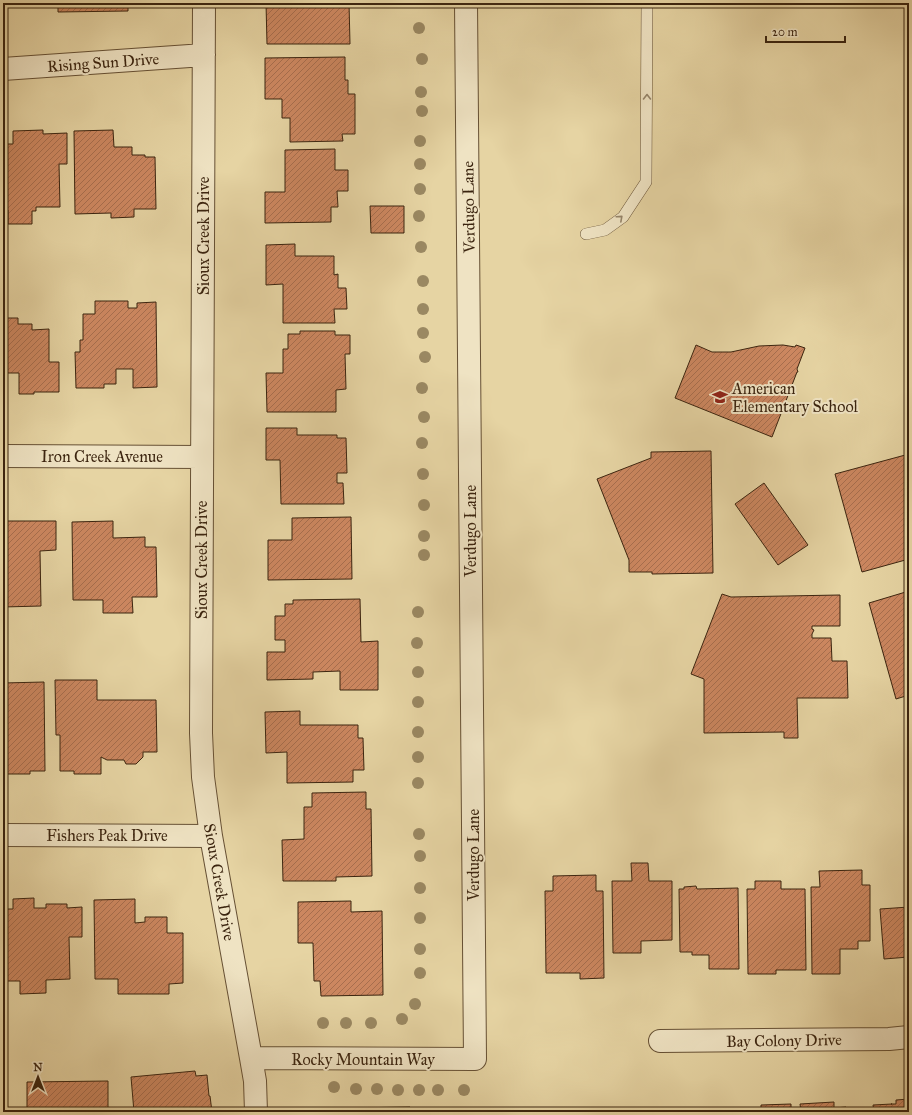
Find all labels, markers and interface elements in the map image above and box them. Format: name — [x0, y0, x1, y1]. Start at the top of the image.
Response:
scale bar — [766, 18, 845, 44]
text: 20 m — [772, 25, 798, 39]
street label: Rising Sun Drive — [46, 49, 160, 77]
one-way arrow — [643, 94, 651, 100]
street label: Verdugo Lane — [458, 160, 480, 254]
street label: Sioux Creek Drive — [194, 176, 213, 295]
one-way arrow — [615, 215, 623, 223]
place label: American Elementary School — [731, 379, 858, 416]
school or university icon: American Elementary School — [711, 388, 729, 406]
street label: Iron Creek Avenue — [41, 447, 163, 466]
street label: Verdugo Lane — [461, 485, 481, 578]
street label: Sioux Creek Drive — [192, 500, 211, 619]
street label: Verdugo Lane — [464, 809, 484, 902]
street label: Sioux Creek Drive — [200, 822, 239, 943]
street label: Fishers Peak Drive — [46, 826, 168, 845]
street label: Bay Colony Drive — [726, 1030, 842, 1051]
street label: Rocky Mountain Way — [291, 1050, 435, 1069]
north arrow — [18, 1057, 58, 1097]
text: N — [33, 1061, 43, 1074]

